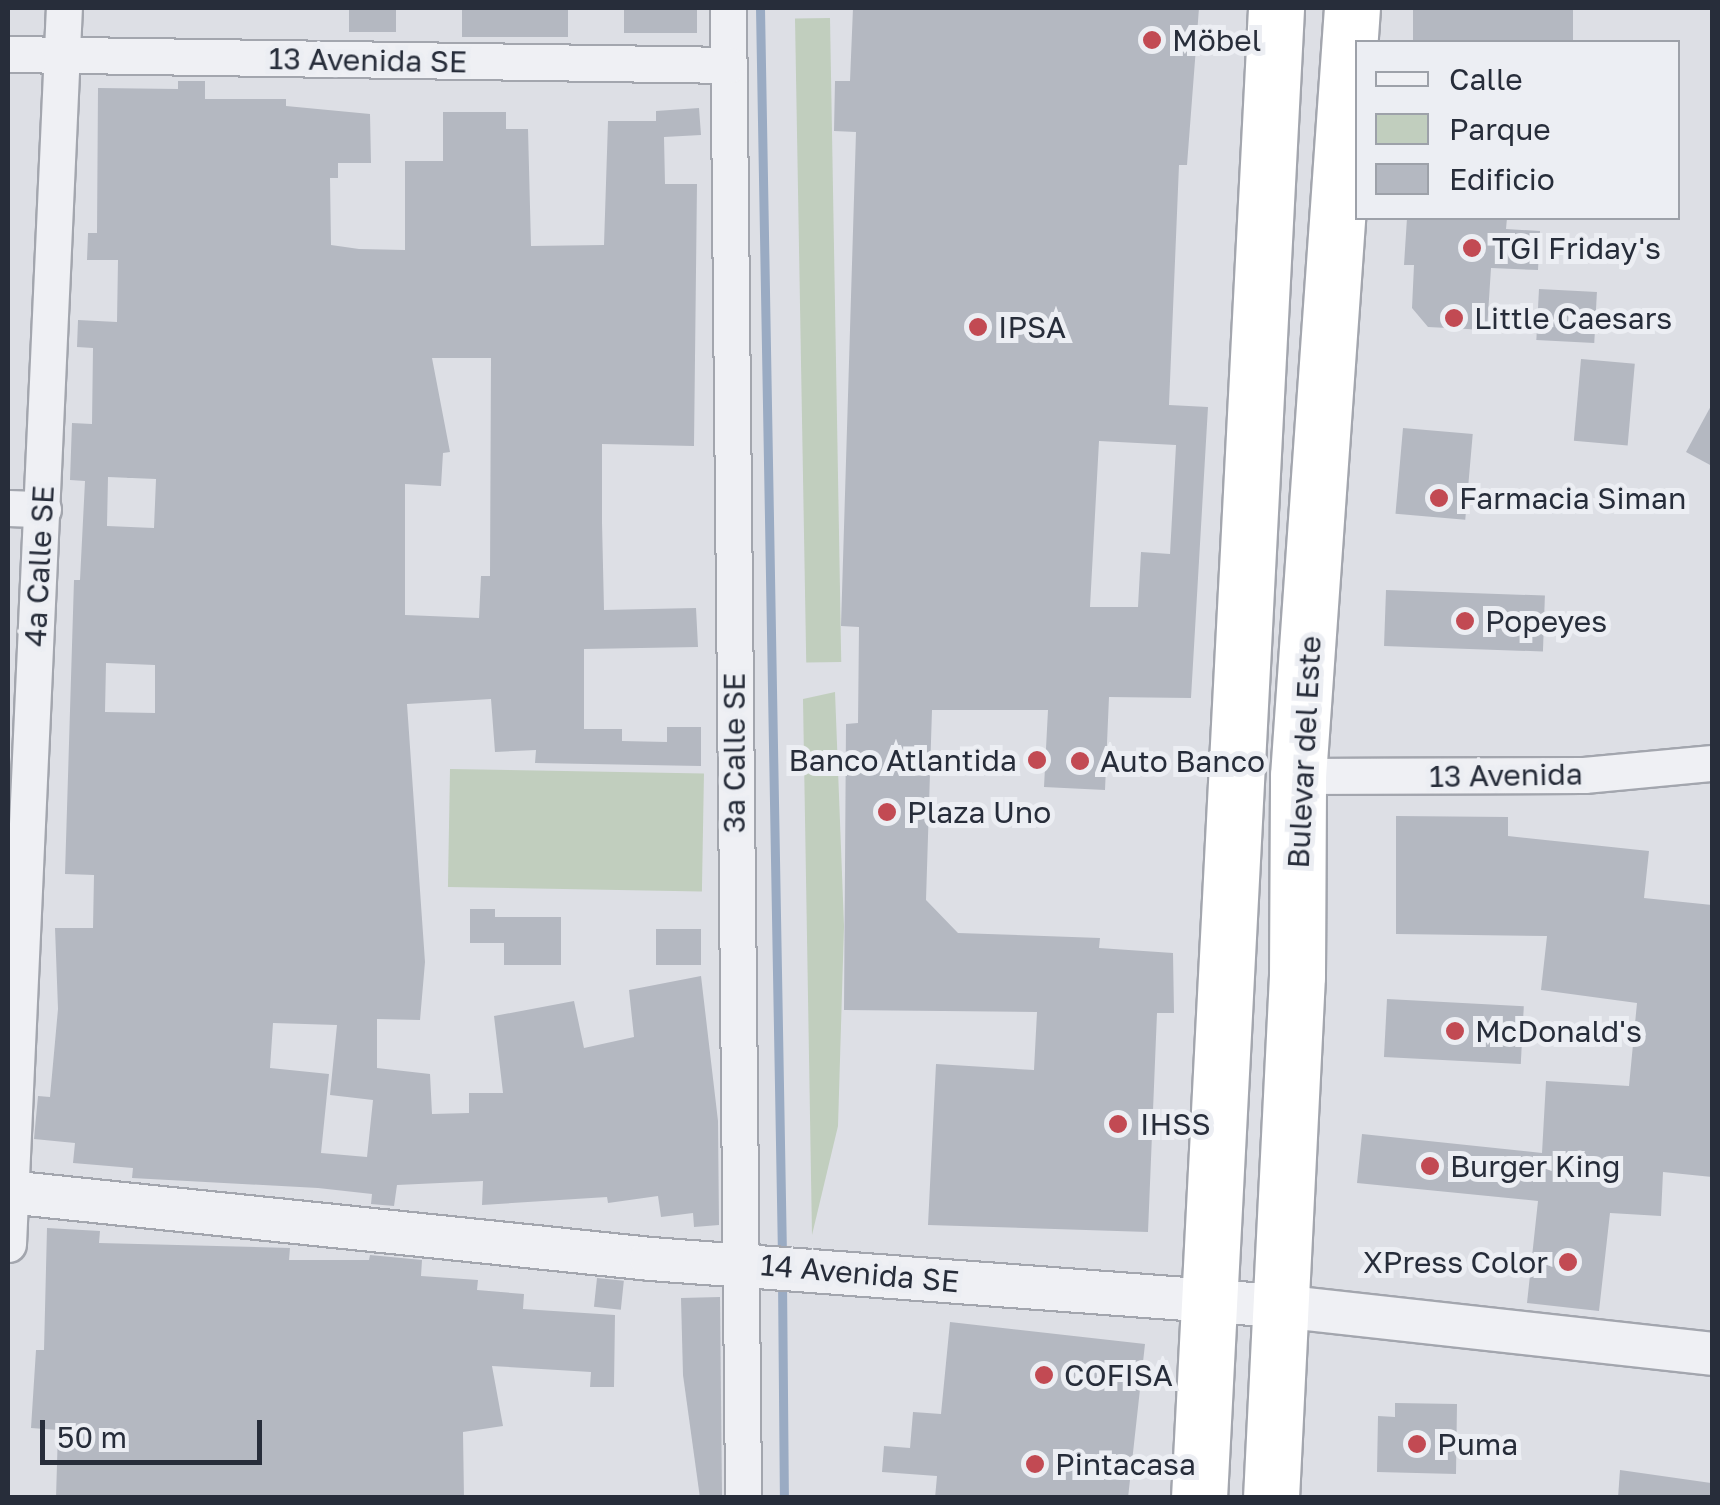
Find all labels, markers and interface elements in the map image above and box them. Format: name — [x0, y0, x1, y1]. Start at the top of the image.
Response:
place label: Möbel — [1172, 22, 1261, 58]
marker: Möbel — [1141, 29, 1163, 51]
street label: 13 Avenida SE — [269, 40, 467, 80]
legend — [1355, 40, 1680, 220]
text: Calle — [1449, 61, 1523, 97]
text: Parque — [1449, 111, 1551, 147]
text: Edificio — [1449, 161, 1555, 197]
place label: TGI Friday's — [1492, 230, 1661, 266]
marker: TGI Friday's — [1461, 237, 1483, 259]
place label: Little Caesars — [1474, 300, 1672, 336]
marker: Little Caesars — [1443, 307, 1465, 329]
place label: IPSA — [998, 309, 1066, 345]
marker: IPSA — [967, 316, 989, 338]
place label: Farmacia Siman — [1459, 480, 1686, 516]
street label: 4a Calle SE — [17, 484, 61, 648]
marker: Farmacia Siman — [1428, 487, 1450, 509]
place label: Popeyes — [1485, 603, 1607, 639]
marker: Popeyes — [1454, 610, 1476, 632]
street label: Bulevar del Este — [1280, 635, 1328, 869]
street label: 3a Calle SE — [716, 673, 752, 833]
place label: Banco Atlantida — [789, 742, 1017, 778]
place label: Auto Banco — [1100, 743, 1265, 779]
marker: Banco Atlantida — [1026, 749, 1048, 771]
marker: Auto Banco — [1069, 750, 1091, 772]
street label: 13 Avenida — [1429, 756, 1583, 794]
place label: Plaza Uno — [907, 794, 1051, 830]
marker: Plaza Uno — [876, 801, 898, 823]
place label: McDonald's — [1475, 1013, 1642, 1049]
marker: McDonald's — [1444, 1020, 1466, 1042]
place label: IHSS — [1140, 1106, 1211, 1142]
marker: IHSS — [1105, 1111, 1131, 1137]
place label: Burger King — [1450, 1148, 1620, 1184]
marker: Burger King — [1419, 1155, 1441, 1177]
place label: XPress Color — [1363, 1244, 1548, 1280]
street label: 14 Avenida SE — [759, 1246, 961, 1300]
marker: XPress Color — [1557, 1251, 1579, 1273]
place label: COFISA — [1064, 1357, 1173, 1393]
marker: COFISA — [1033, 1364, 1055, 1386]
scale bar — [45, 1400, 268, 1462]
text: 50 m — [57, 1419, 127, 1455]
place label: Puma — [1437, 1426, 1518, 1462]
marker: Puma — [1406, 1433, 1428, 1455]
place label: Pintacasa — [1055, 1446, 1196, 1482]
marker: Pintacasa — [1024, 1453, 1046, 1475]

